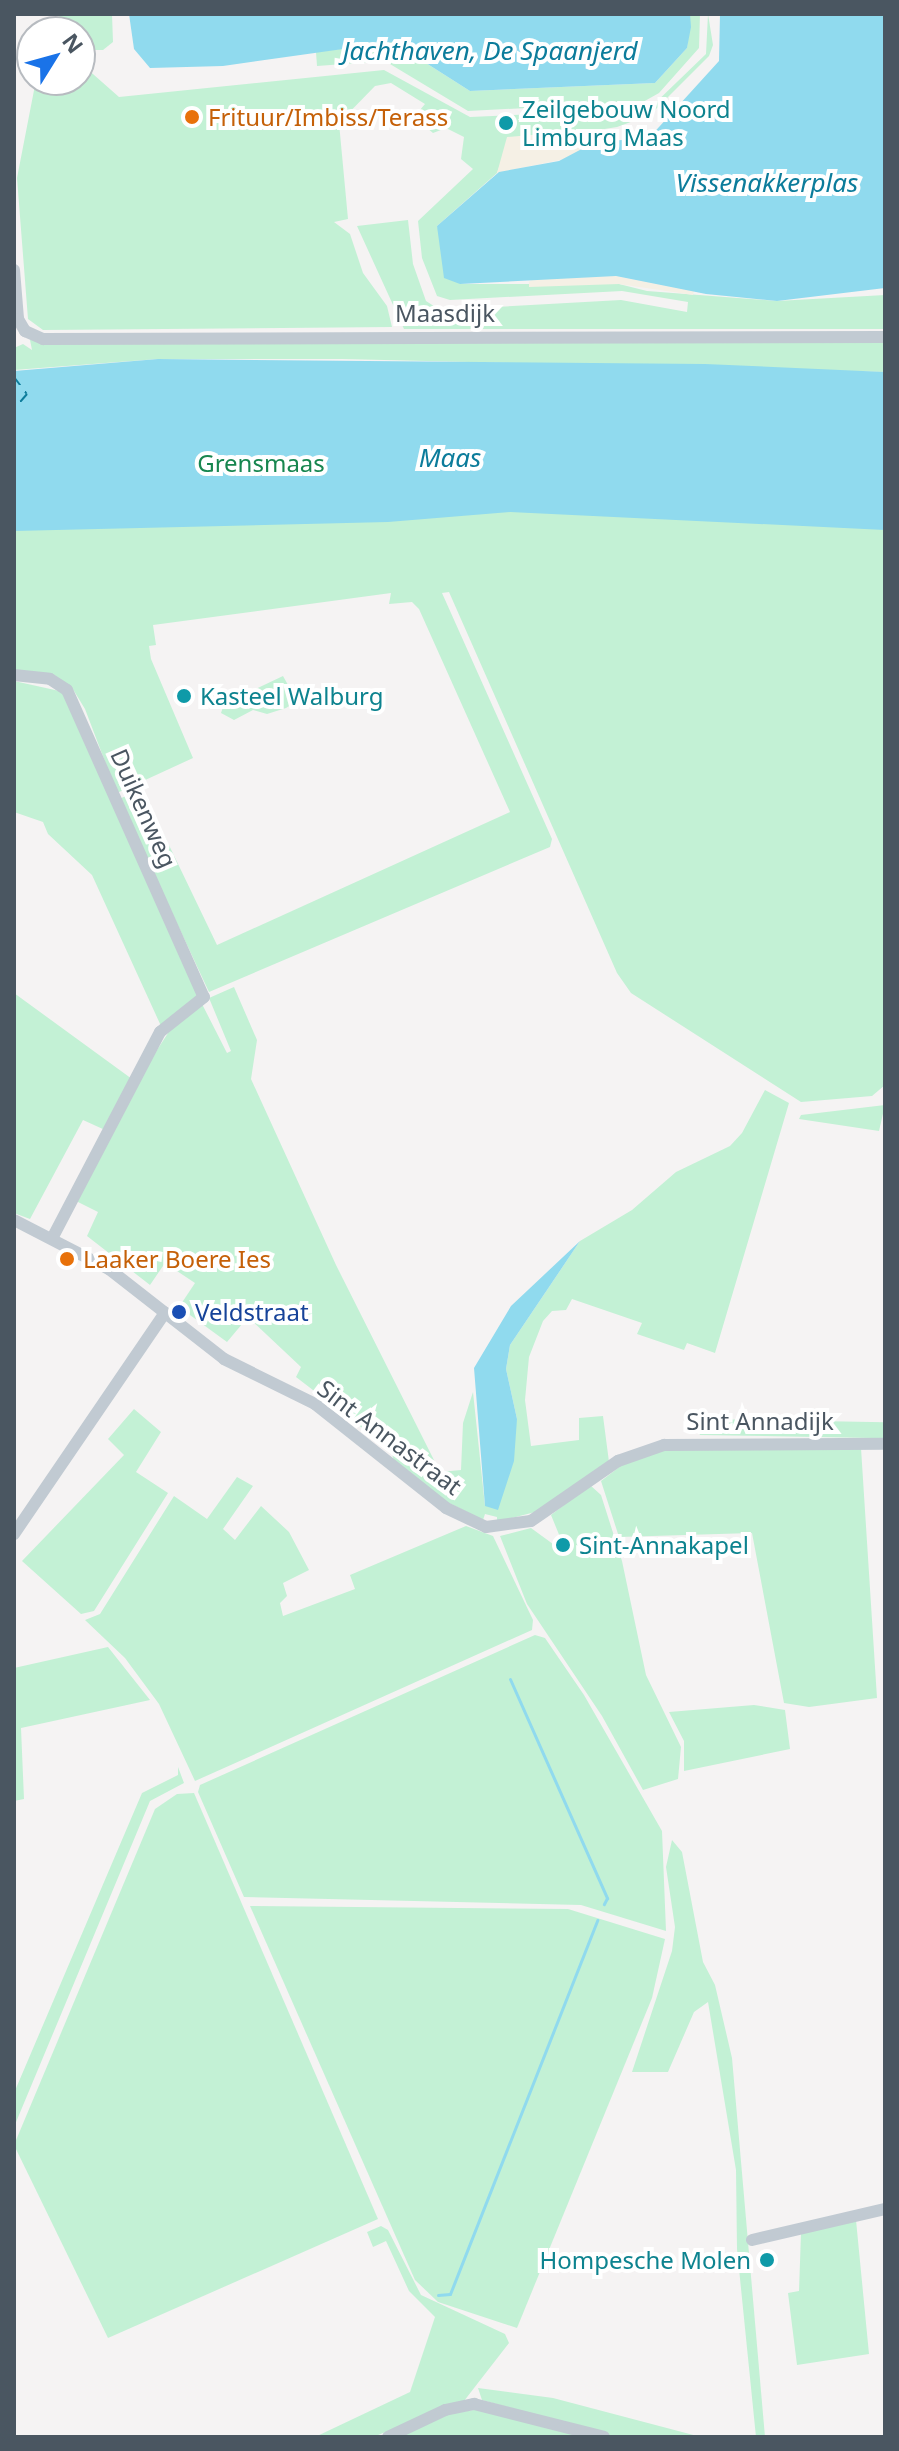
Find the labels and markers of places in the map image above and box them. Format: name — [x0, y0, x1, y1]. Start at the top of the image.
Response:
place label: Zeilgebouw Noord Limburg Maas — [522, 95, 731, 151]
place label: Frituur/Imbiss/Terass — [208, 103, 448, 131]
marker: Frituur/Imbiss/Terass — [183, 108, 201, 126]
marker: Zeilgebouw Noord Limburg Maas — [497, 114, 515, 132]
place label: Kasteel Walburg — [200, 682, 384, 710]
marker: Kasteel Walburg — [175, 687, 193, 705]
place label: Laaker Boere Ies — [83, 1245, 271, 1273]
marker: Laaker Boere Ies — [58, 1250, 76, 1268]
place label: Veldstraat — [195, 1298, 309, 1326]
marker: Veldstraat — [170, 1303, 188, 1321]
place label: Sint-Annakapel — [579, 1531, 749, 1559]
marker: Sint-Annakapel — [554, 1536, 572, 1554]
place label: Hompesche Molen — [539, 2246, 751, 2274]
marker: Hompesche Molen — [758, 2251, 776, 2269]

